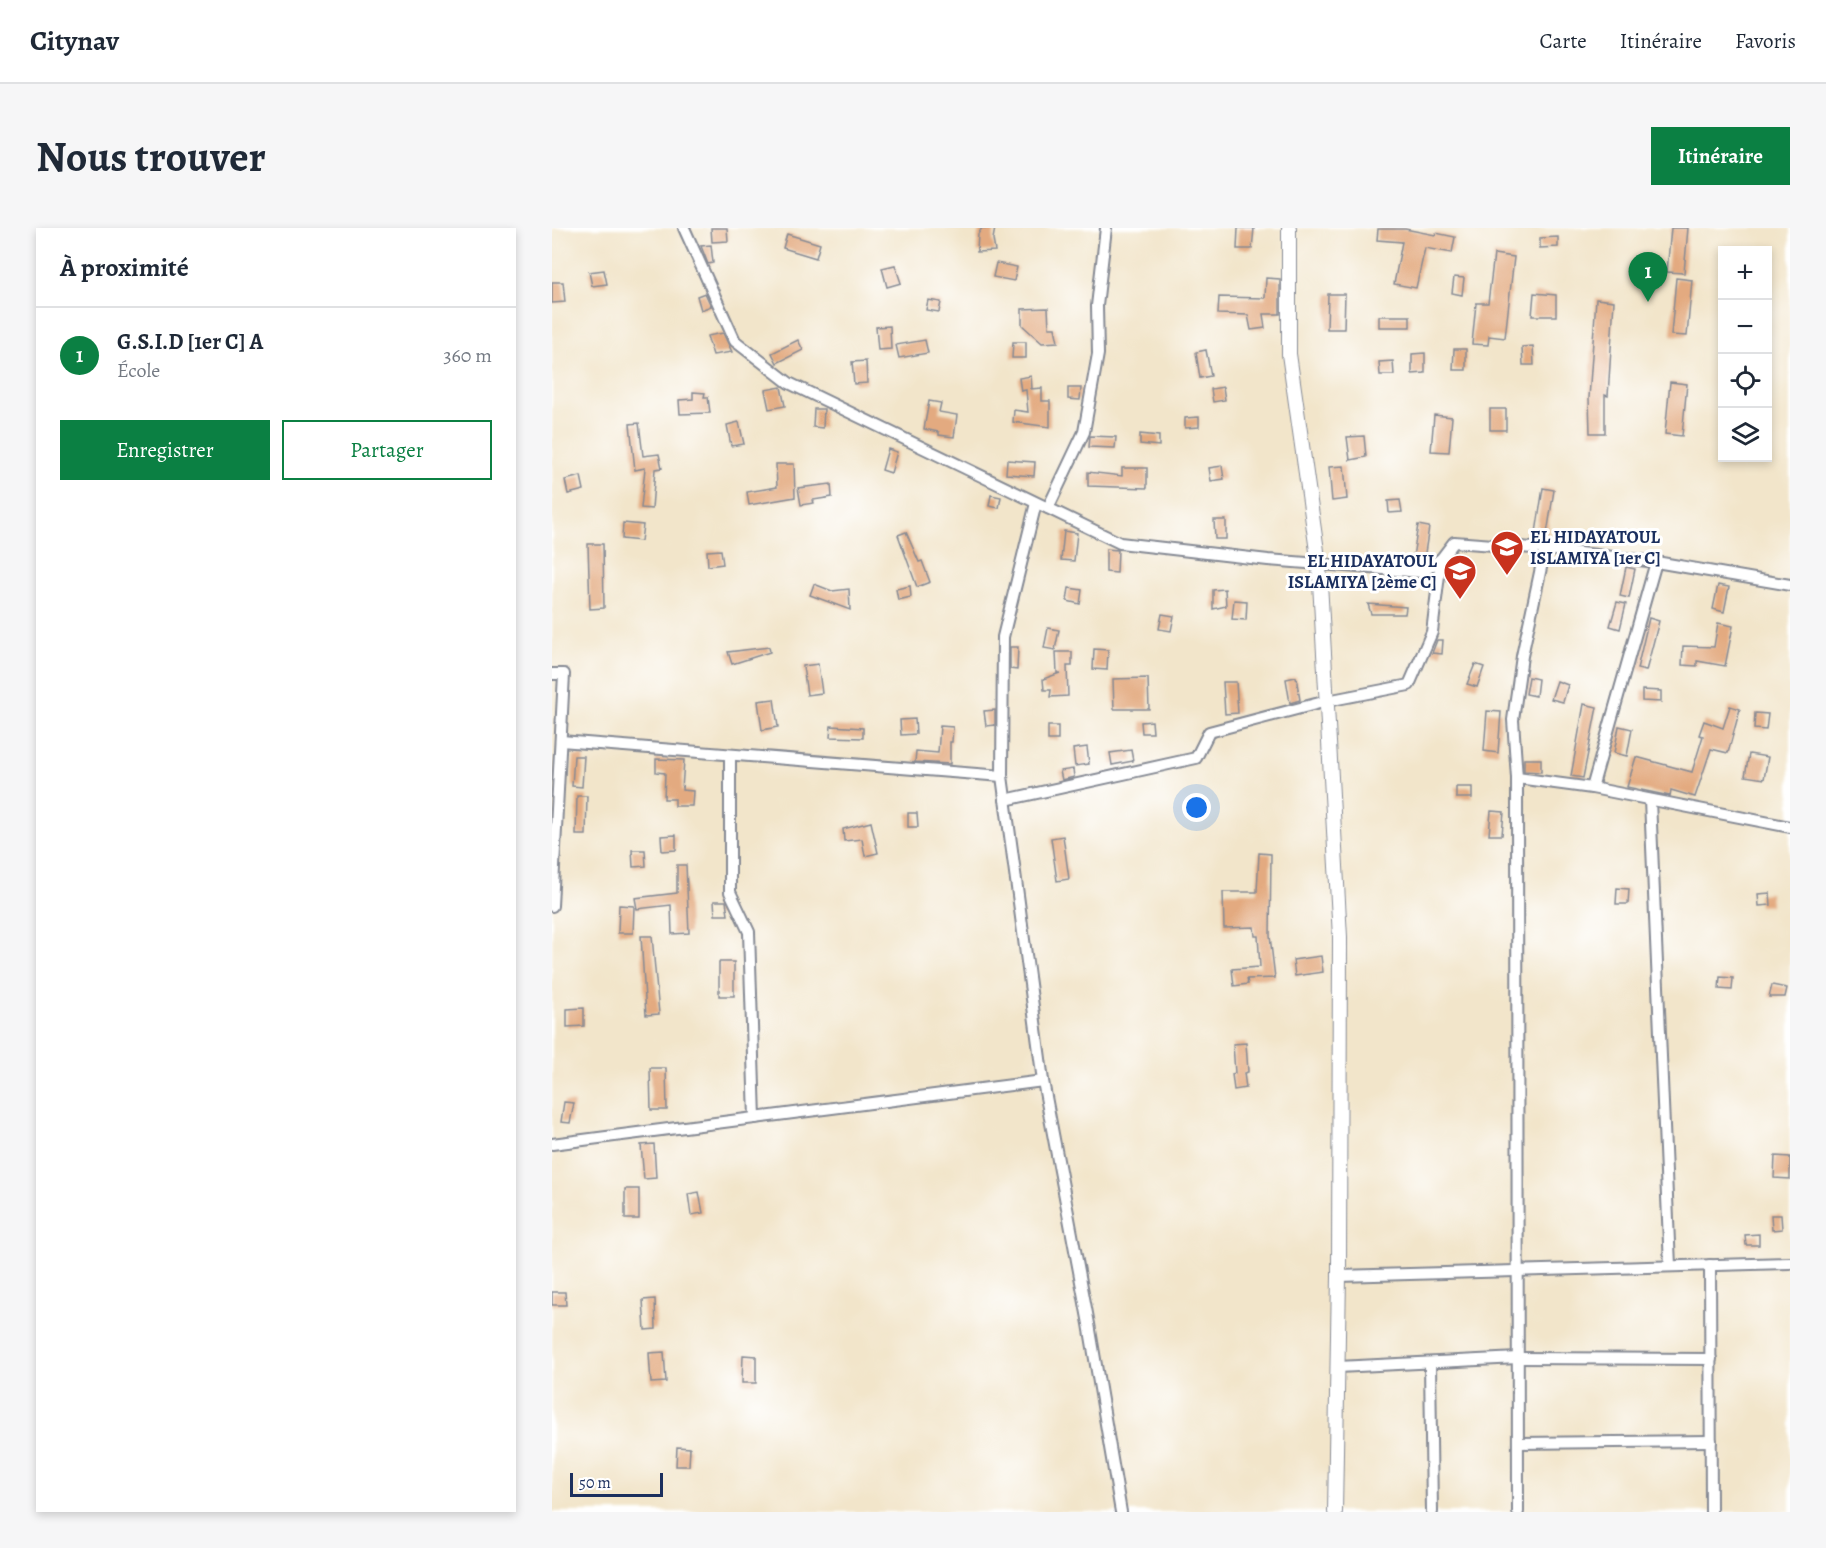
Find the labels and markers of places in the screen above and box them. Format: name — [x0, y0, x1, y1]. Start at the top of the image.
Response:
pin: 1 — [1628, 253, 1668, 302]
place label: EL HIDAYATOUL ISLAMIYA [1er C] — [1530, 525, 1661, 570]
school or university icon: EL HIDAYATOUL ISLAMIYA [1er C] — [1489, 529, 1525, 576]
place label: EL HIDAYATOUL ISLAMIYA [2ème C] — [1288, 549, 1437, 594]
school or university icon: EL HIDAYATOUL ISLAMIYA [2ème C] — [1442, 553, 1478, 600]

